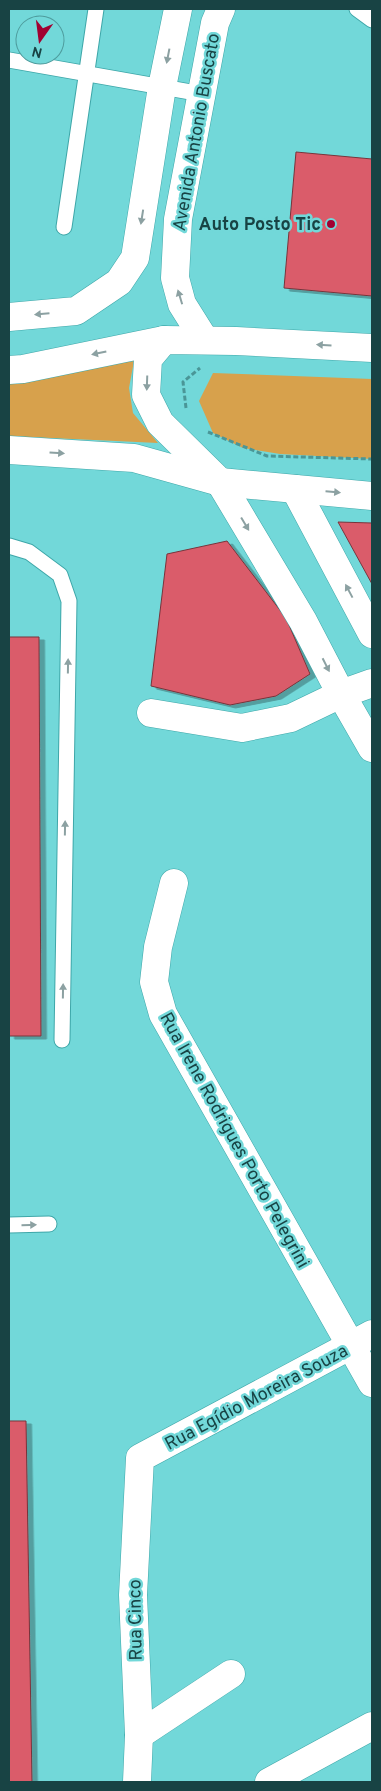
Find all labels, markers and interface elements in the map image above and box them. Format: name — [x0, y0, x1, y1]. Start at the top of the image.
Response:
north arrow — [15, 15, 65, 65]
street label: Avenida Antonio Buscato — [169, 31, 226, 233]
text: N — [30, 42, 44, 61]
one-way arrow — [164, 49, 172, 64]
one-way arrow — [137, 209, 145, 225]
place label: Auto Posto Tic — [198, 214, 321, 237]
marker: Auto Posto Tic — [325, 218, 337, 230]
one-way arrow — [176, 290, 184, 305]
one-way arrow — [34, 310, 50, 318]
one-way arrow — [315, 340, 331, 348]
one-way arrow — [91, 350, 107, 358]
one-way arrow — [142, 375, 150, 391]
one-way arrow — [50, 449, 66, 457]
one-way arrow — [326, 488, 342, 496]
one-way arrow — [241, 516, 249, 531]
one-way arrow — [345, 584, 353, 598]
one-way arrow — [64, 658, 72, 674]
one-way arrow — [322, 658, 330, 672]
one-way arrow — [62, 820, 70, 836]
one-way arrow — [59, 983, 67, 999]
street label: Rua Irene Rodrigues Porto Pelegrini — [154, 1009, 314, 1273]
one-way arrow — [21, 1221, 37, 1229]
street label: Rua Egídio Moreira Souza — [161, 1340, 352, 1456]
street label: Rua Cinco — [124, 1579, 149, 1661]

